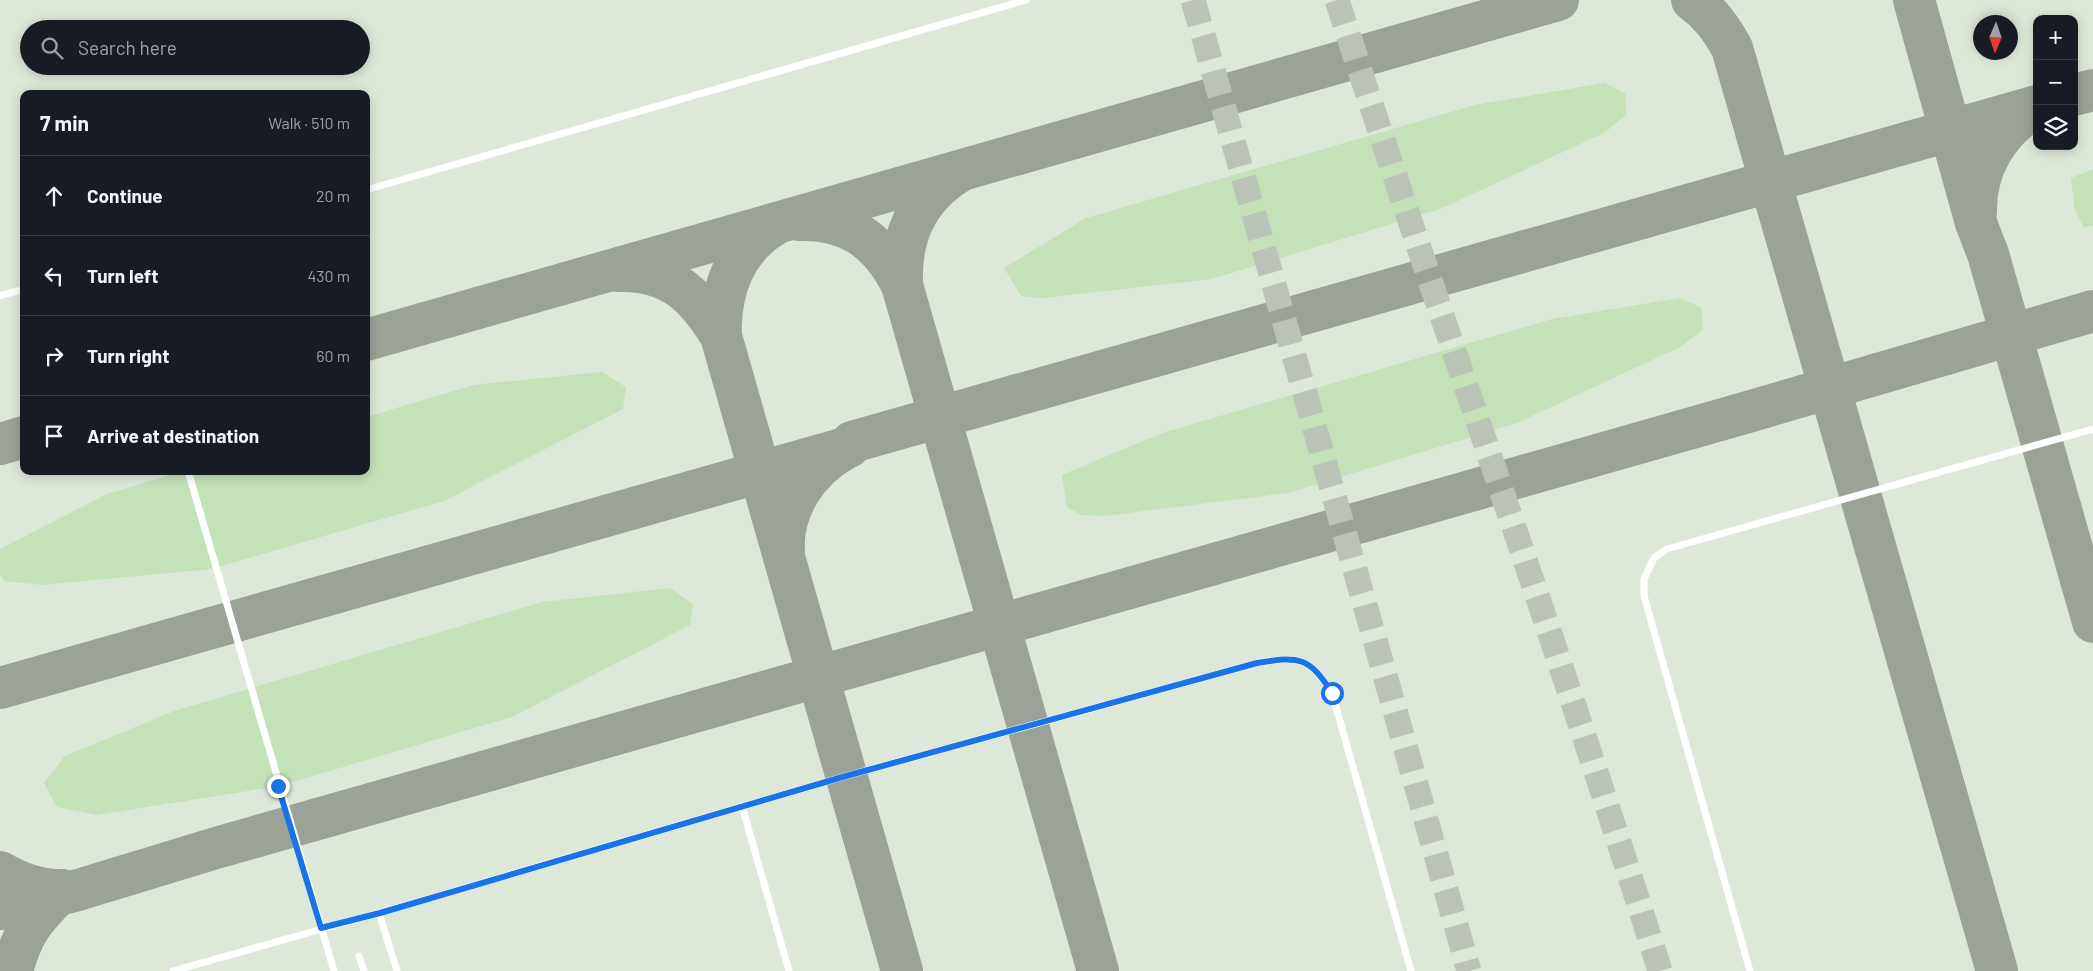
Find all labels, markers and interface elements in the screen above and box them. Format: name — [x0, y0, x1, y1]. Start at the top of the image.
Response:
north arrow — [1973, 15, 2018, 60]
map controls — [2033, 15, 2078, 150]
button: + — [2033, 15, 2078, 60]
search box — [20, 20, 370, 75]
icon: search — [38, 34, 66, 62]
text: Search here — [78, 36, 177, 59]
button: − — [2033, 60, 2078, 105]
button: layers — [2033, 105, 2078, 150]
text: 7 min — [40, 110, 89, 135]
text: Walk · 510 m — [268, 113, 350, 132]
icon: ahead — [40, 182, 68, 210]
text: Continue — [87, 184, 163, 207]
text: 20 m — [316, 186, 350, 205]
icon: left — [40, 262, 68, 290]
text: Turn left — [87, 264, 158, 287]
text: 430 m — [307, 266, 350, 285]
icon: right — [40, 342, 68, 370]
text: Turn right — [87, 344, 169, 367]
text: 60 m — [316, 346, 350, 365]
icon: arrive — [40, 422, 68, 450]
text: Arrive at destination — [87, 424, 259, 447]
route start — [1321, 682, 1344, 705]
route end — [267, 775, 290, 798]

